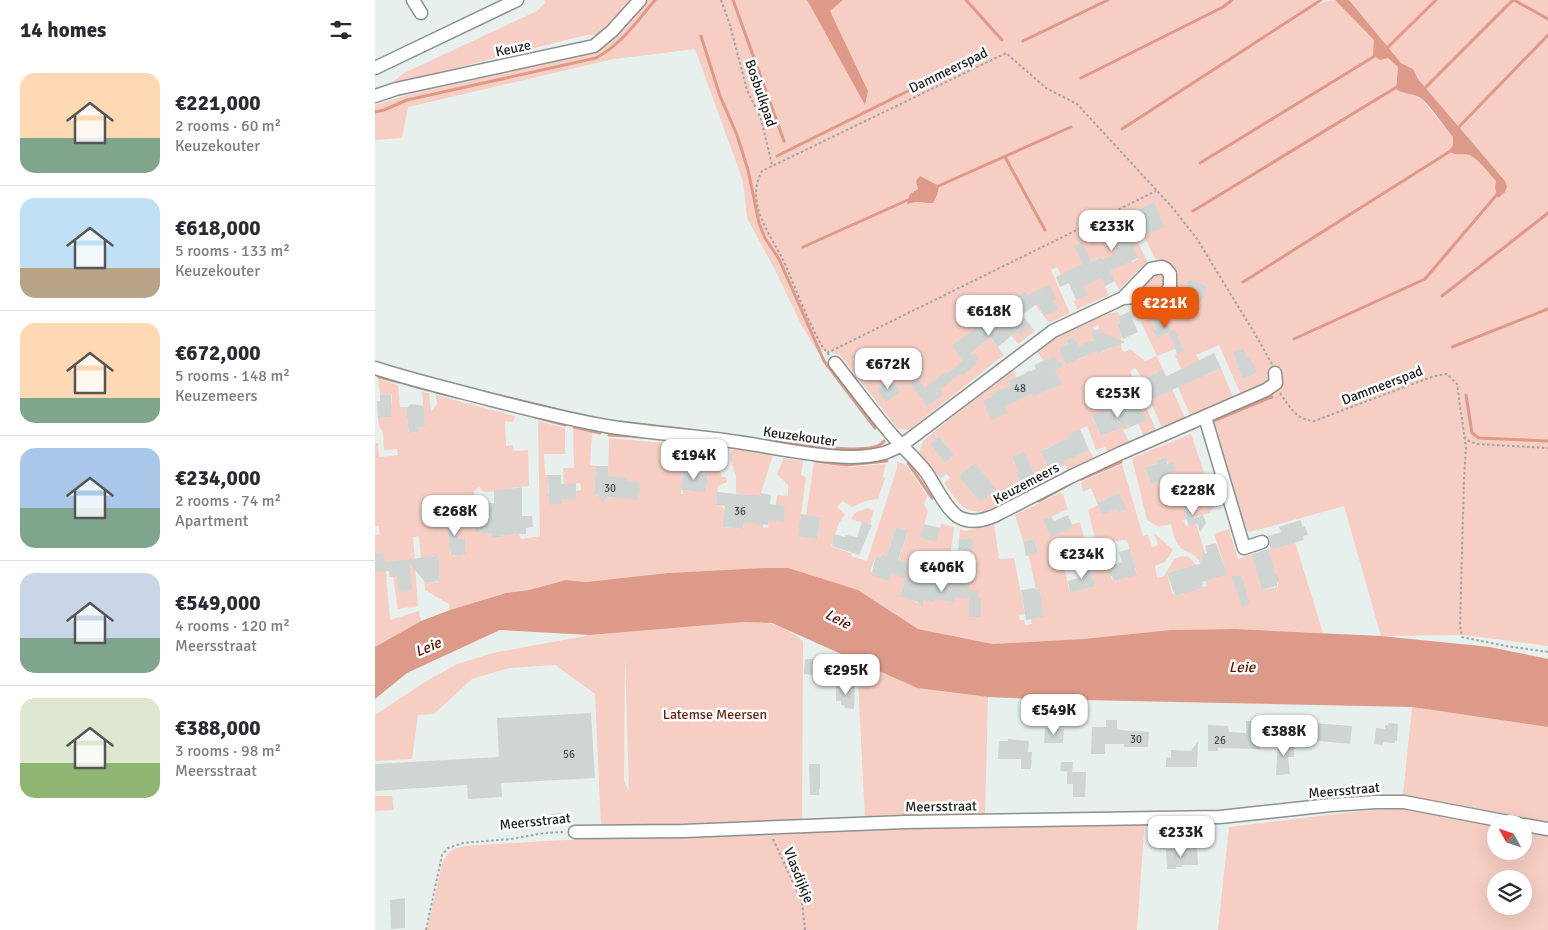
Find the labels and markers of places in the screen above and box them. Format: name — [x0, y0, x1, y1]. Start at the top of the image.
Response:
pin: €233K — [1077, 210, 1147, 252]
pin: €221K — [1130, 286, 1200, 329]
pin: €618K — [954, 294, 1024, 337]
pin: €672K — [853, 348, 923, 390]
pin: €253K — [1083, 376, 1153, 419]
pin: €194K — [659, 438, 729, 481]
pin: €228K — [1158, 474, 1228, 516]
pin: €268K — [420, 494, 490, 537]
pin: €234K — [1047, 538, 1117, 580]
pin: €406K — [907, 550, 977, 593]
pin: €295K — [811, 654, 881, 696]
pin: €549K — [1019, 694, 1089, 736]
pin: €388K — [1249, 714, 1319, 757]
pin: €233K — [1146, 816, 1216, 858]

